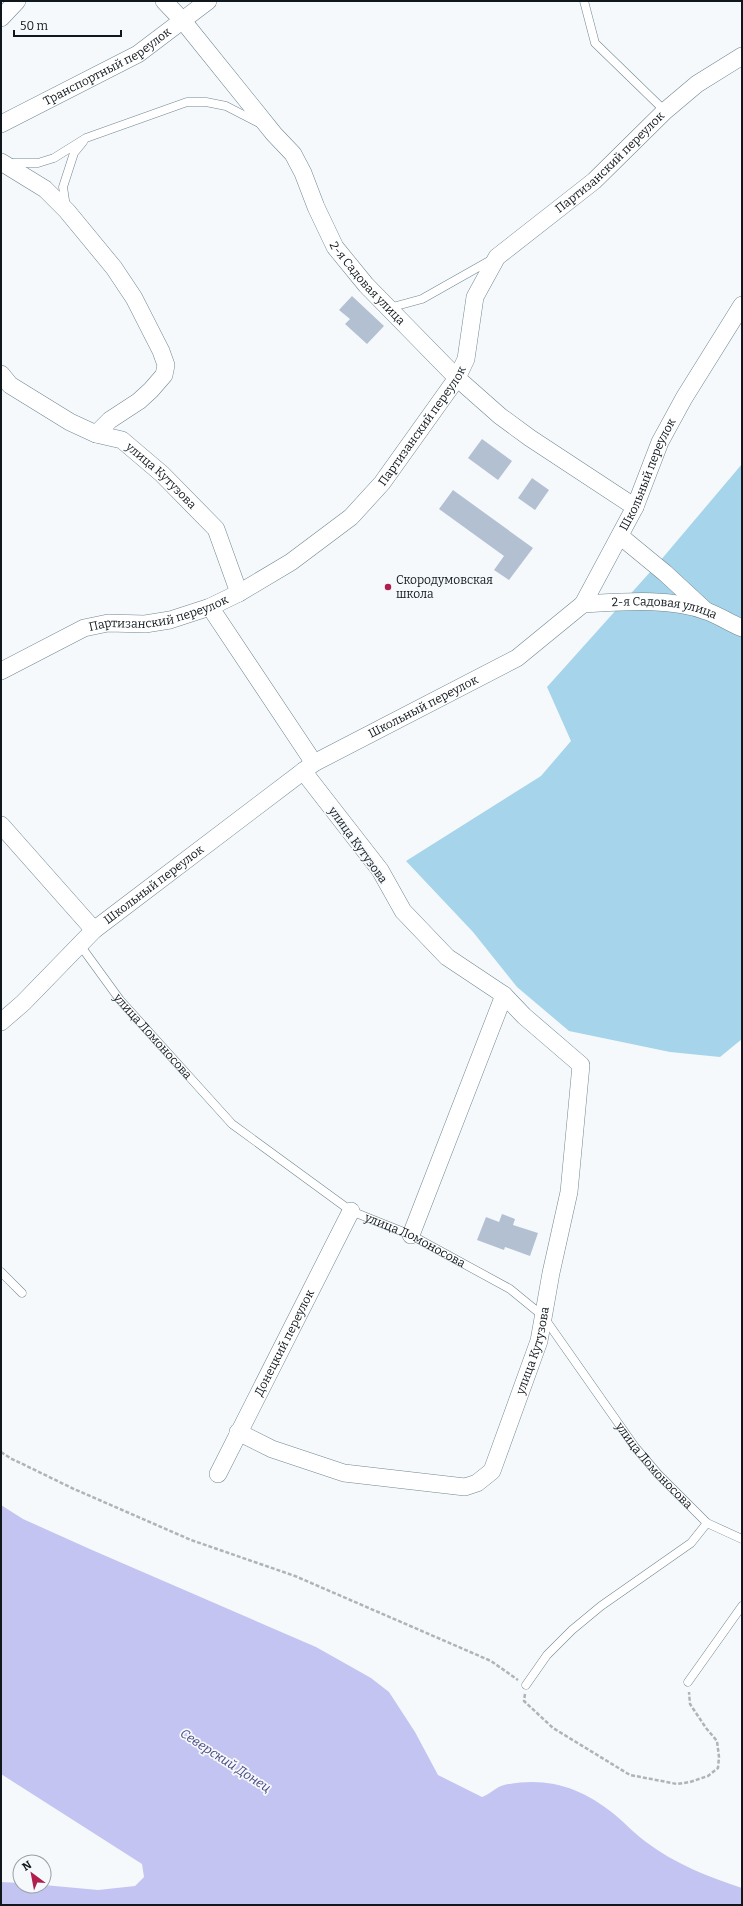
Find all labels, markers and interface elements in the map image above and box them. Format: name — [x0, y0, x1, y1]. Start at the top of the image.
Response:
scale bar — [14, 12, 121, 38]
text: 50 m — [20, 19, 49, 33]
street label: Транспортный переулок — [41, 25, 174, 108]
street label: Партизанский переулок — [552, 109, 667, 216]
street label: 2-я Садовая улица — [327, 240, 408, 328]
street label: Партизанский переулок — [375, 364, 469, 488]
street label: Школьный переулок — [617, 416, 679, 533]
street label: улица Кутузова — [122, 439, 199, 512]
place label: Скородумовская школа — [396, 573, 493, 601]
marker: Скородумовская школа — [383, 582, 393, 592]
street label: Партизанский переулок — [87, 592, 230, 634]
street label: 2-я Садовая улица — [611, 594, 720, 622]
street label: Школьный переулок — [366, 672, 480, 741]
street label: улица Кутузова — [325, 803, 391, 886]
street label: Школьный переулок — [101, 842, 206, 927]
street label: улица Ломоносова — [110, 990, 195, 1082]
street label: улица Ломоносова — [362, 1210, 468, 1270]
street label: Донецкий переулок — [252, 1287, 317, 1398]
street label: улица Кутузова — [513, 1305, 552, 1397]
street label: улица Ломоносова — [612, 1419, 696, 1512]
water label: Северский Донец — [178, 1726, 274, 1795]
north arrow — [12, 1854, 52, 1894]
text: N — [20, 1858, 34, 1874]

